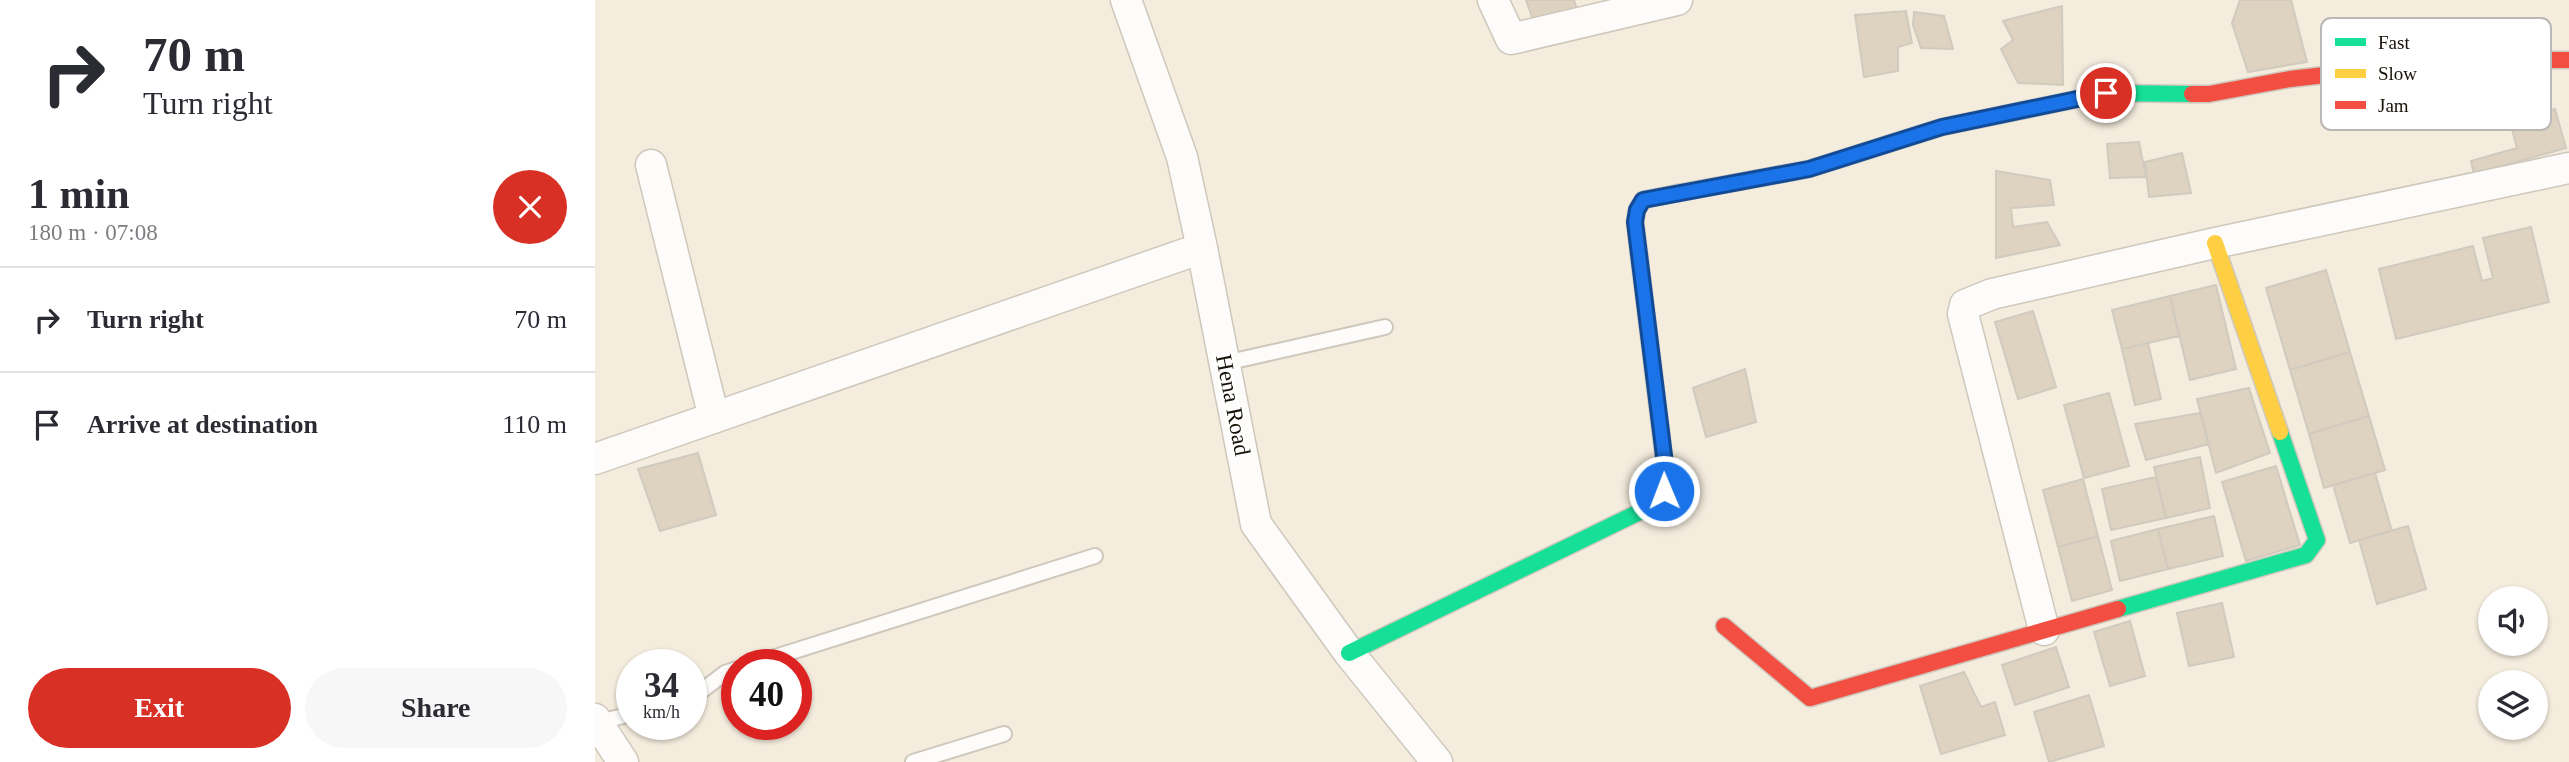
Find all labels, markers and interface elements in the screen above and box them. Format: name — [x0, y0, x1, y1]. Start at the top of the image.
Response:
legend — [2321, 18, 2551, 130]
text: 70 m — [143, 27, 245, 82]
icon: right — [28, 28, 119, 119]
text: Fast — [2378, 32, 2410, 53]
pin — [2076, 63, 2136, 123]
text: Slow — [2378, 63, 2417, 84]
icon: arrive — [2087, 74, 2125, 112]
text: Turn right — [143, 85, 273, 121]
text: Jam — [2378, 95, 2409, 116]
button: close — [493, 170, 567, 244]
text: 1 min — [28, 171, 130, 217]
text: 180 m · 07:08 — [28, 220, 158, 245]
icon: right — [28, 301, 66, 339]
text: Turn right — [87, 305, 204, 334]
text: 70 m — [514, 305, 567, 334]
street label: Hena Road — [1211, 352, 1255, 458]
icon: arrive — [28, 406, 66, 444]
text: Arrive at destination — [87, 410, 318, 439]
text: 110 m — [502, 410, 567, 439]
position arrow — [1627, 454, 1701, 528]
map controls — [2478, 586, 2548, 740]
button: sound — [2478, 586, 2548, 656]
speed limit sign: 40 — [721, 649, 812, 740]
text: 34 — [644, 666, 679, 705]
button: Exit — [28, 668, 291, 748]
button: Share — [305, 668, 567, 748]
button: layers — [2478, 670, 2548, 740]
text: km/h — [643, 702, 680, 722]

